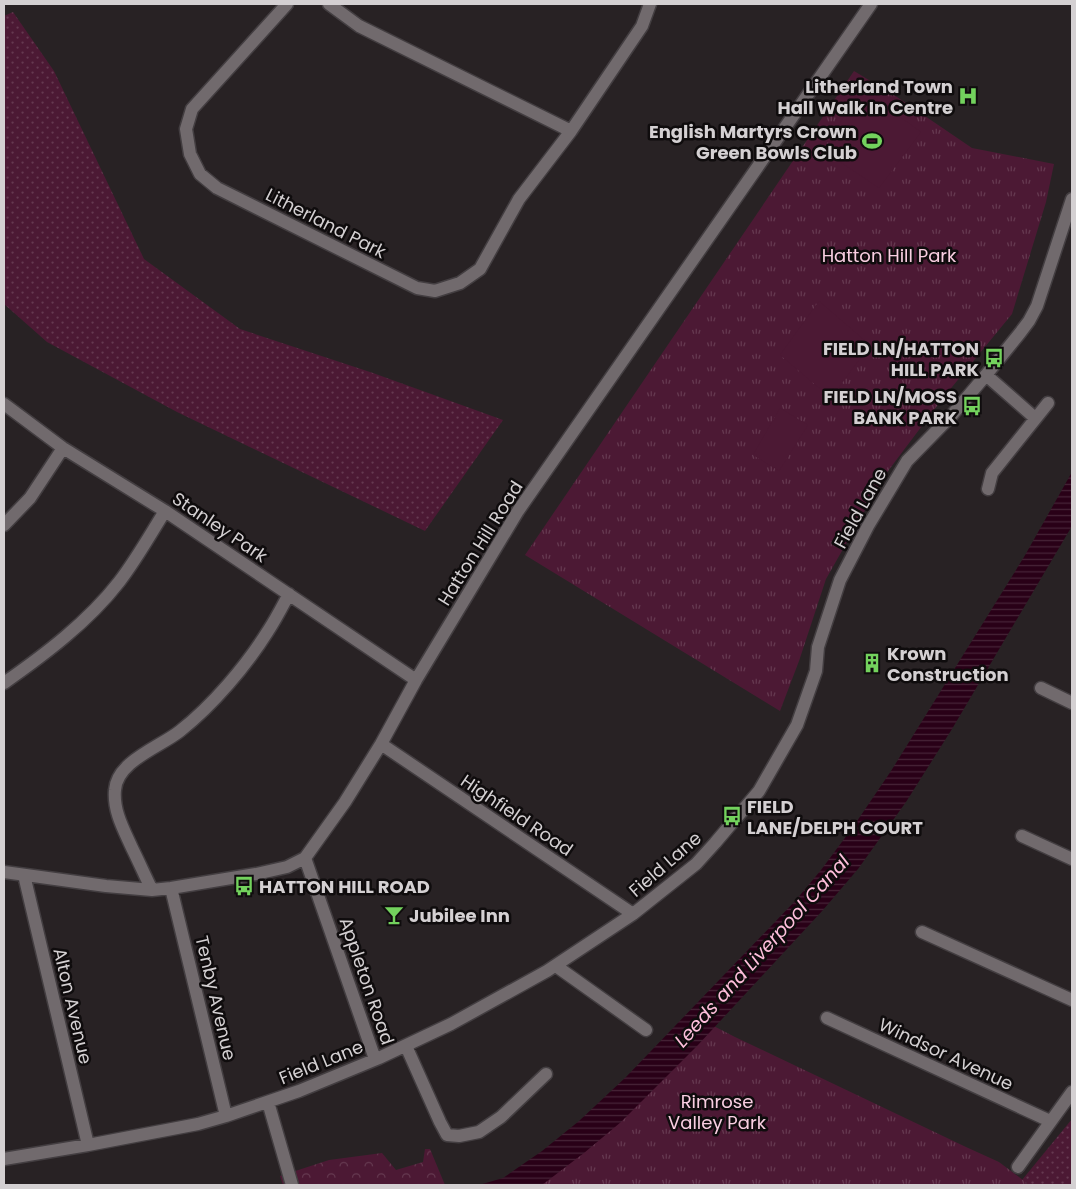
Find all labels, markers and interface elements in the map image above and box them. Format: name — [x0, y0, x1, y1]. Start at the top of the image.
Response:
place label: Litherland Town Hall Walk In Centre — [777, 74, 953, 120]
hospital icon: Litherland Town Hall Walk In Centre — [957, 85, 979, 107]
place label: English Martyrs Crown Green Bowls Club — [649, 119, 857, 165]
sports icon: English Martyrs Crown Green Bowls Club — [861, 130, 883, 152]
street label: Litherland Park — [262, 182, 391, 264]
park label: Hatton Hill Park — [822, 243, 957, 268]
place label: FIELD LN/HATTON HILL PARK — [823, 336, 979, 382]
bus stop icon: FIELD LN/HATTON HILL PARK — [983, 347, 1005, 369]
place label: FIELD LN/MOSS BANK PARK — [824, 384, 957, 430]
bus stop icon: FIELD LN/MOSS BANK PARK — [961, 395, 983, 417]
street label: Field Lane — [828, 463, 892, 553]
street label: Hatton Hill Road — [432, 476, 528, 610]
street label: Stanley Park — [167, 486, 273, 568]
place label: Krown Construction — [887, 641, 1009, 687]
building icon: Krown Construction — [861, 652, 883, 674]
street label: Highfield Road — [456, 768, 578, 862]
place label: FIELD LANE/DELPH COURT — [747, 794, 923, 840]
bus stop icon: FIELD LANE/DELPH COURT — [721, 805, 743, 827]
street label: Field Lane — [623, 825, 707, 903]
water label: Leeds and Liverpool Canal — [668, 849, 856, 1053]
place label: HATTON HILL ROAD — [259, 874, 430, 899]
bus stop icon: HATTON HILL ROAD — [233, 875, 255, 897]
place label: Jubilee Inn — [409, 903, 510, 928]
bar icon: Jubilee Inn — [383, 904, 405, 926]
street label: Appleton Road — [333, 914, 401, 1048]
street label: Tenby Avenue — [190, 933, 242, 1063]
street label: Alton Avenue — [47, 945, 99, 1067]
street label: Windsor Avenue — [875, 1012, 1017, 1096]
street label: Field Lane — [275, 1034, 367, 1090]
park label: Rimrose Valley Park — [668, 1089, 767, 1135]

